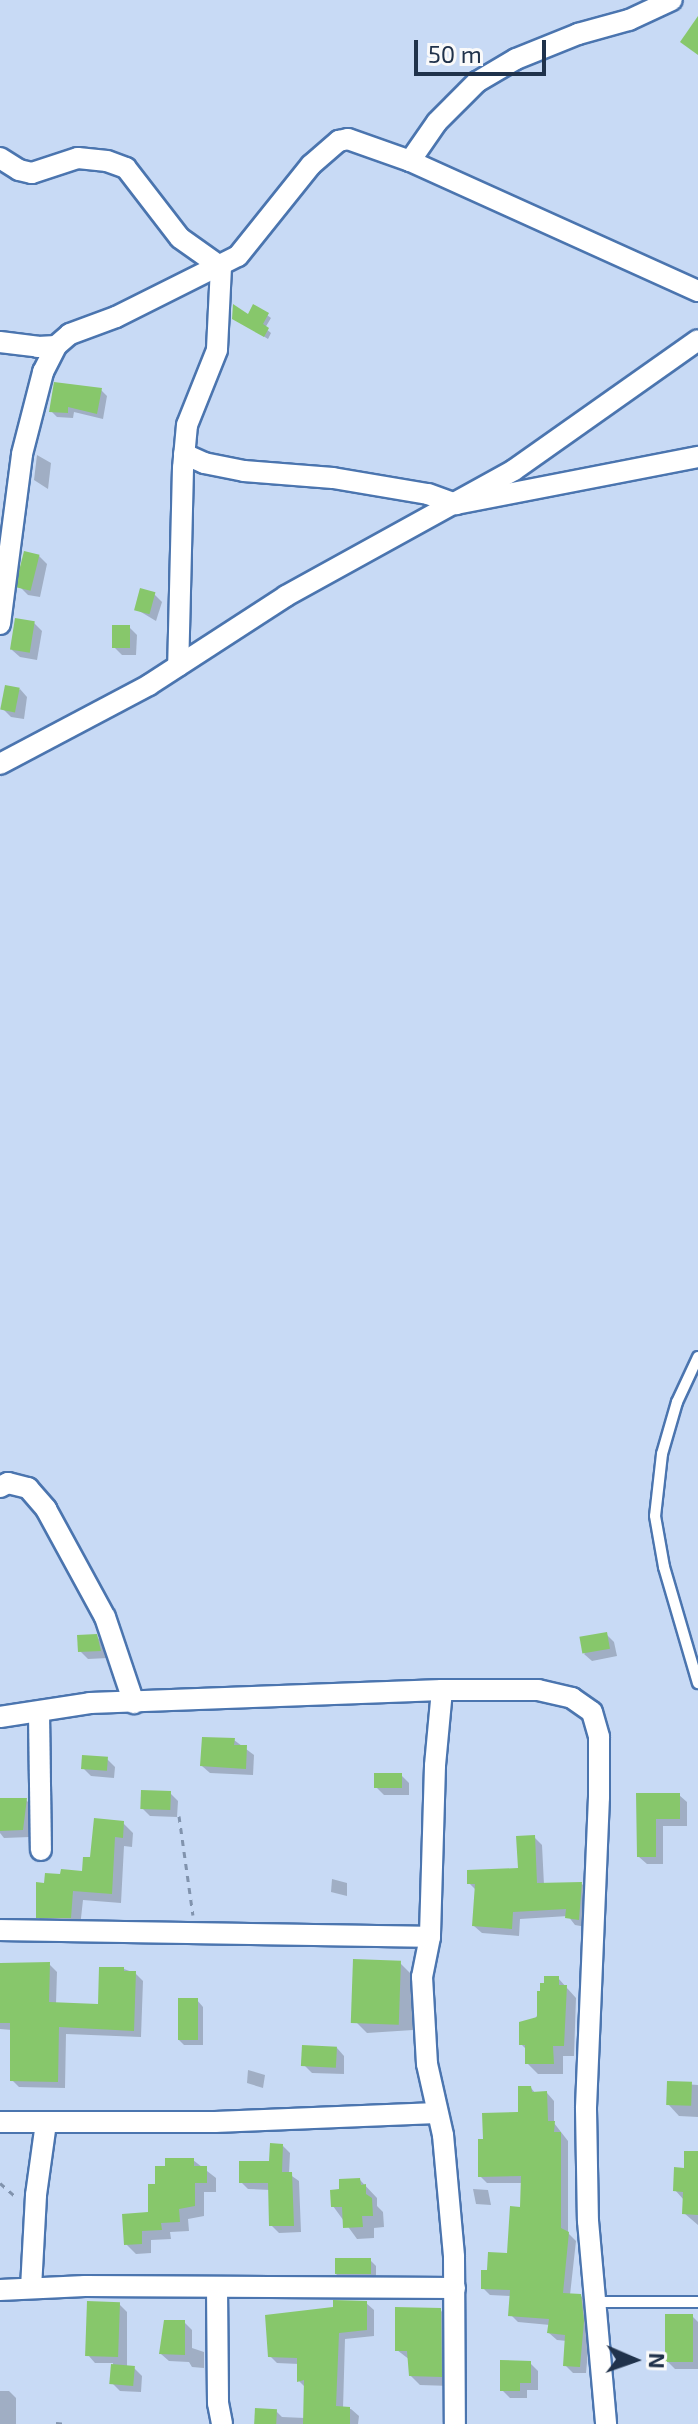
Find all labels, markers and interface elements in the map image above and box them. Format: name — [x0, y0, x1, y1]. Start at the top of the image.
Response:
scale bar — [418, 24, 550, 74]
text: 50 m — [428, 39, 482, 68]
north arrow — [594, 2320, 674, 2400]
text: N — [645, 2352, 671, 2369]

